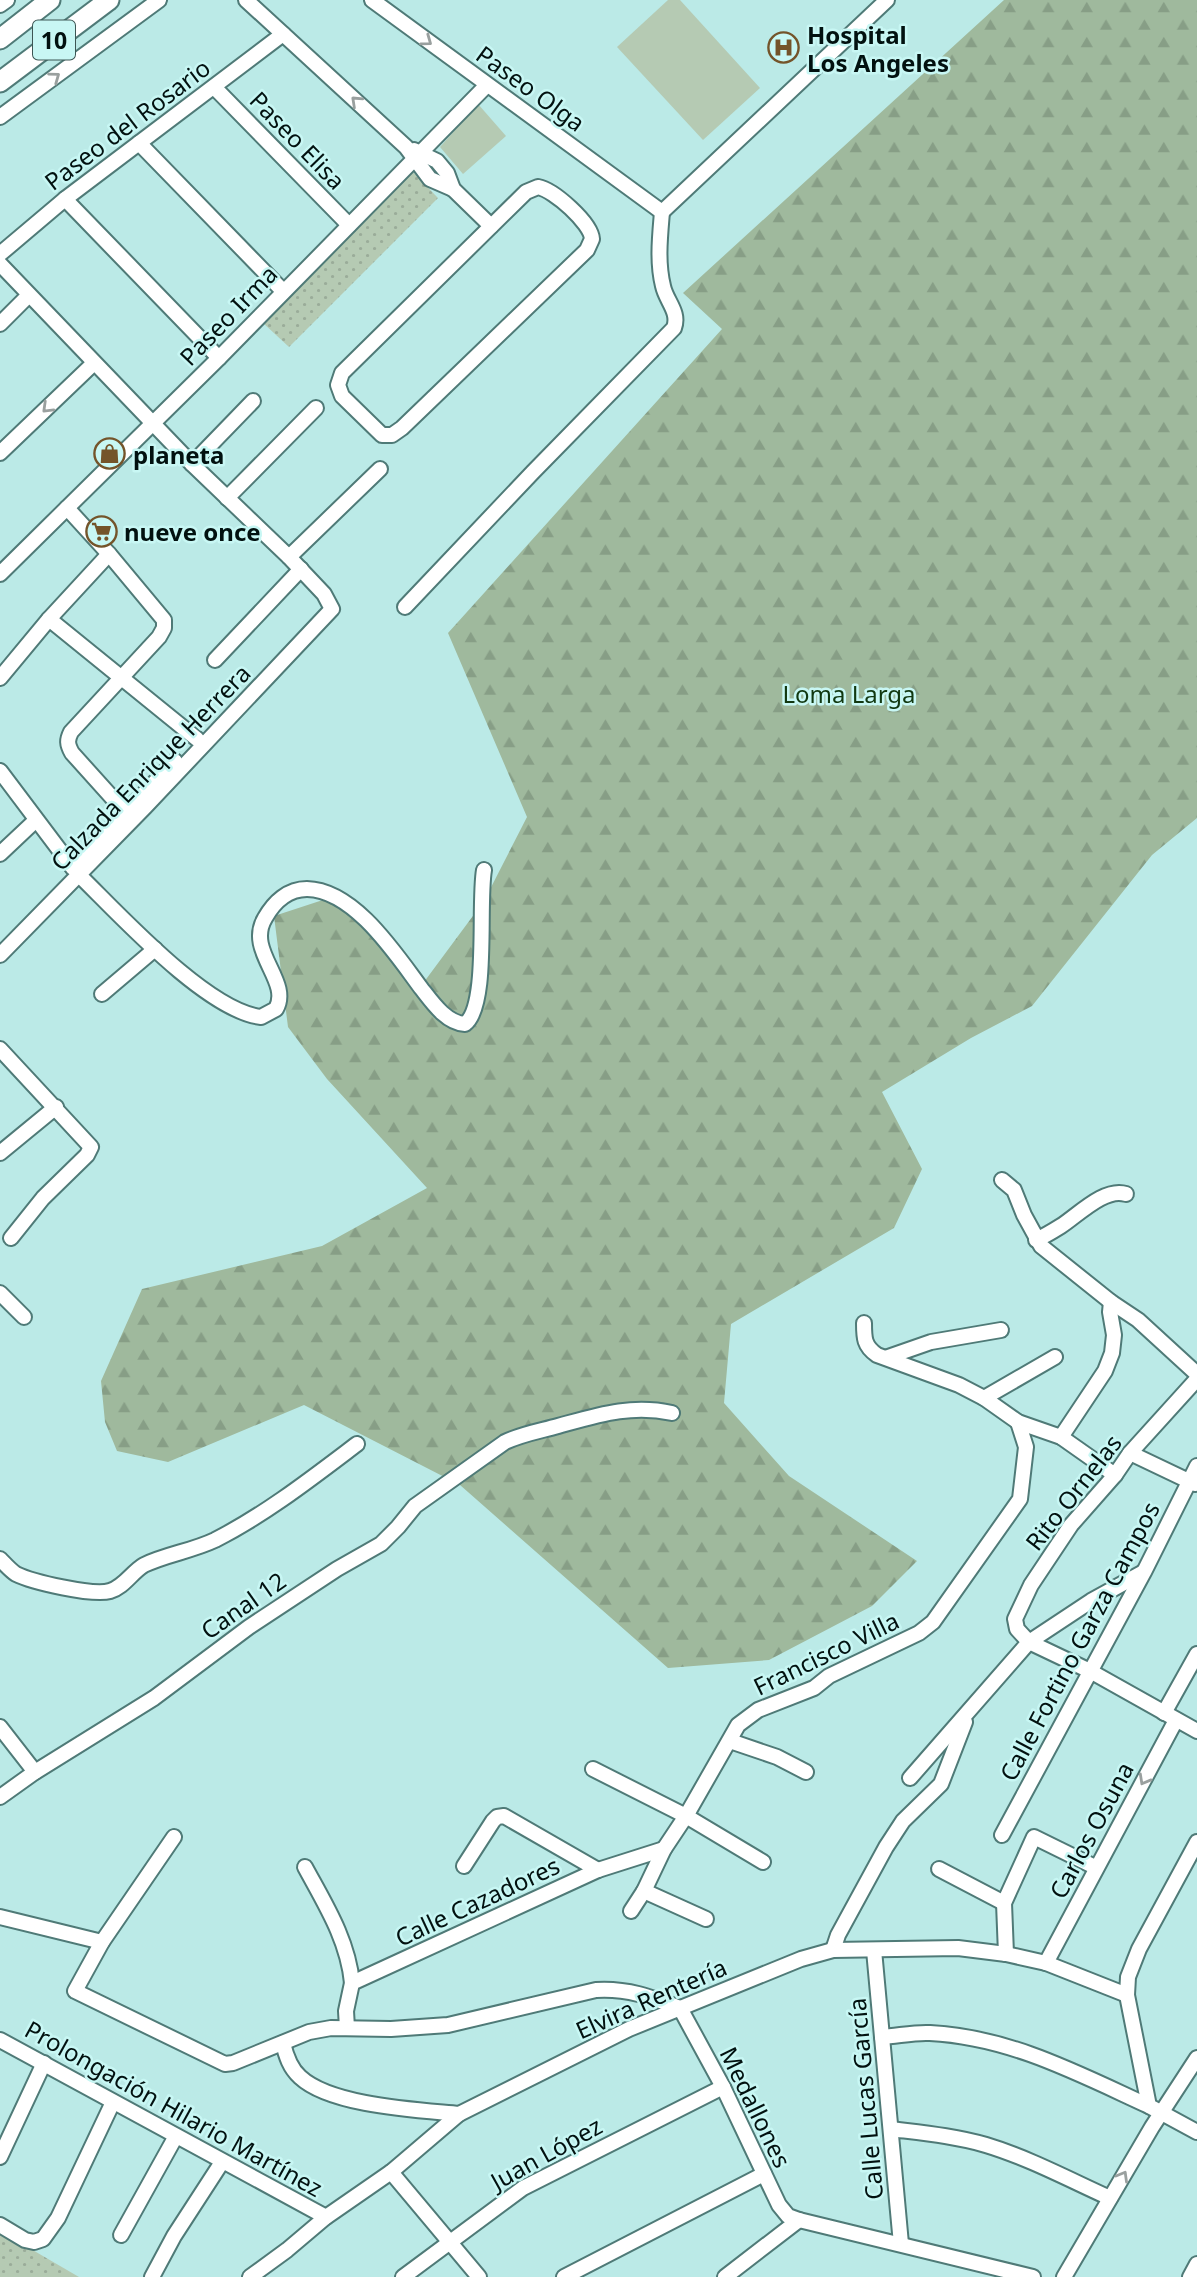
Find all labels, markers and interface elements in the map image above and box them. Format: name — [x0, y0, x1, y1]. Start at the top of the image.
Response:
place label: Hospital Los Angeles — [807, 18, 949, 79]
road number: 10 — [33, 20, 75, 60]
hospital icon: Hospital Los Angeles — [767, 31, 801, 65]
one-way arrow — [419, 32, 432, 45]
street label: Paseo Olga — [470, 37, 592, 139]
street label: Paseo del Rosario — [37, 51, 217, 197]
one-way arrow — [47, 72, 60, 85]
street label: Paseo Elisa — [243, 84, 353, 196]
one-way arrow — [351, 97, 364, 109]
street label: Paseo Irma — [172, 258, 284, 372]
one-way arrow — [42, 399, 55, 412]
shop icon: planeta — [93, 437, 127, 471]
place label: planeta — [133, 438, 224, 471]
supermarket icon: nueve once — [84, 514, 118, 548]
place label: nueve once — [124, 515, 261, 548]
street label: Calzada Enrique Herrera — [43, 657, 257, 877]
park label: Loma Larga — [782, 677, 916, 710]
street label: Rito Ornelas — [1017, 1427, 1129, 1557]
street label: Calle Fortino Garza Campos — [991, 1496, 1167, 1786]
street label: Canal 12 — [194, 1564, 292, 1646]
street label: Francisco Villa — [748, 1604, 904, 1702]
street label: Carlos Osuna — [1041, 1756, 1141, 1904]
one-way arrow — [1139, 1772, 1152, 1785]
street label: Calle Cazadores — [389, 1848, 565, 1954]
street label: Elvira Rentería — [570, 1950, 732, 2046]
street label: Calle Lucas García — [840, 1997, 890, 2201]
street label: Prolongación Hilario Martínez — [19, 2012, 329, 2204]
street label: Medallones — [713, 2041, 799, 2173]
street label: Juan López — [483, 2109, 608, 2198]
one-way arrow — [1115, 2170, 1128, 2183]

